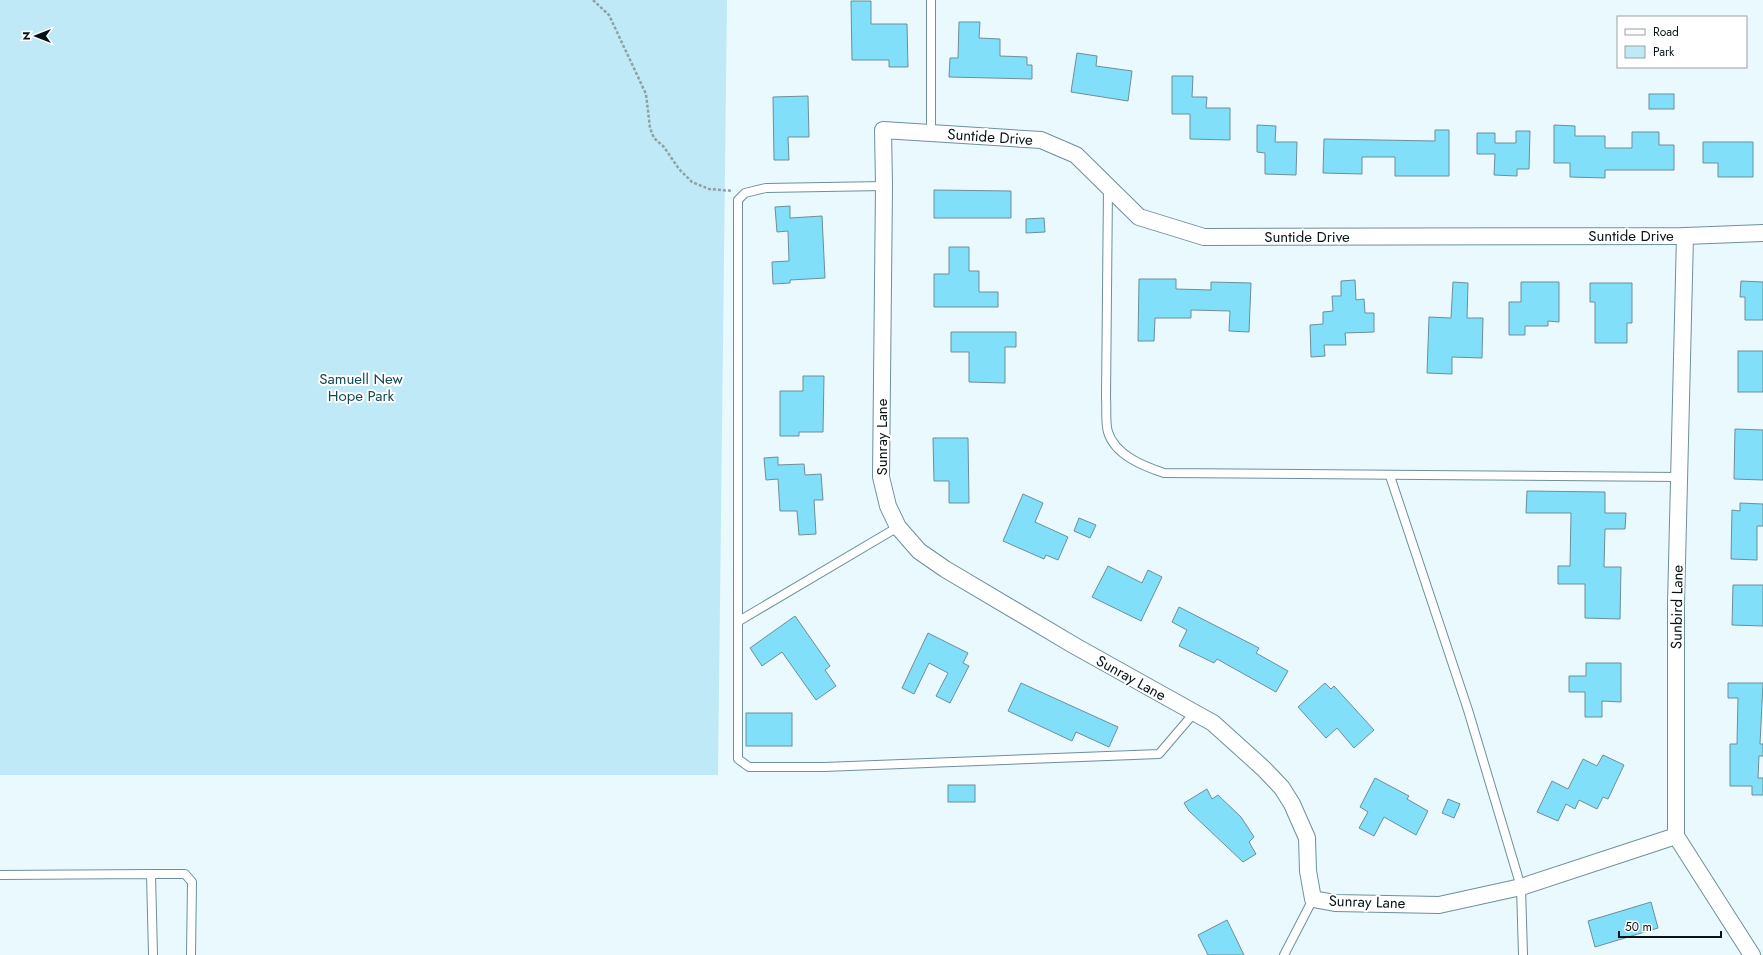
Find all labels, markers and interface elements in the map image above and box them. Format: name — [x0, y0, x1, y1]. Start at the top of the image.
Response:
north arrow — [16, 16, 56, 56]
legend — [1617, 16, 1747, 68]
text: Road — [1653, 23, 1679, 41]
text: N — [18, 32, 34, 40]
text: Park — [1653, 43, 1675, 61]
street label: Suntide Drive — [947, 123, 1034, 151]
street label: Suntide Drive — [1588, 225, 1674, 247]
street label: Suntide Drive — [1264, 226, 1350, 248]
park label: Samuell New Hope Park — [319, 368, 404, 407]
street label: Sunray Lane — [871, 398, 893, 475]
street label: Sunbird Lane — [1665, 564, 1689, 649]
street label: Sunray Lane — [1092, 650, 1170, 706]
street label: Sunray Lane — [1328, 890, 1406, 914]
scale bar — [1619, 913, 1721, 939]
text: 50 m — [1625, 918, 1652, 936]

